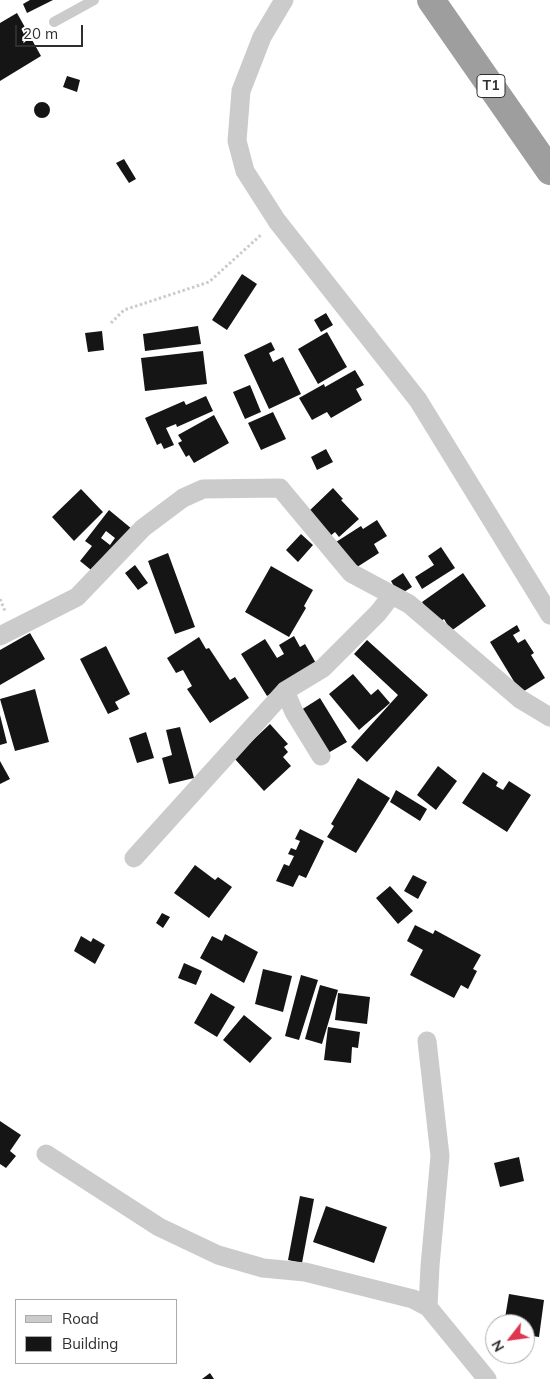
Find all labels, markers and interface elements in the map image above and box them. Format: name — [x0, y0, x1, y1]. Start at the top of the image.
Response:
scale bar — [18, 15, 85, 47]
text: 20 m — [23, 24, 58, 43]
road number: T1 — [477, 74, 505, 98]
legend — [15, 1299, 178, 1364]
text: Road — [62, 1309, 99, 1328]
north arrow — [485, 1314, 535, 1364]
text: Building — [62, 1334, 118, 1353]
text: N — [487, 1337, 508, 1355]

